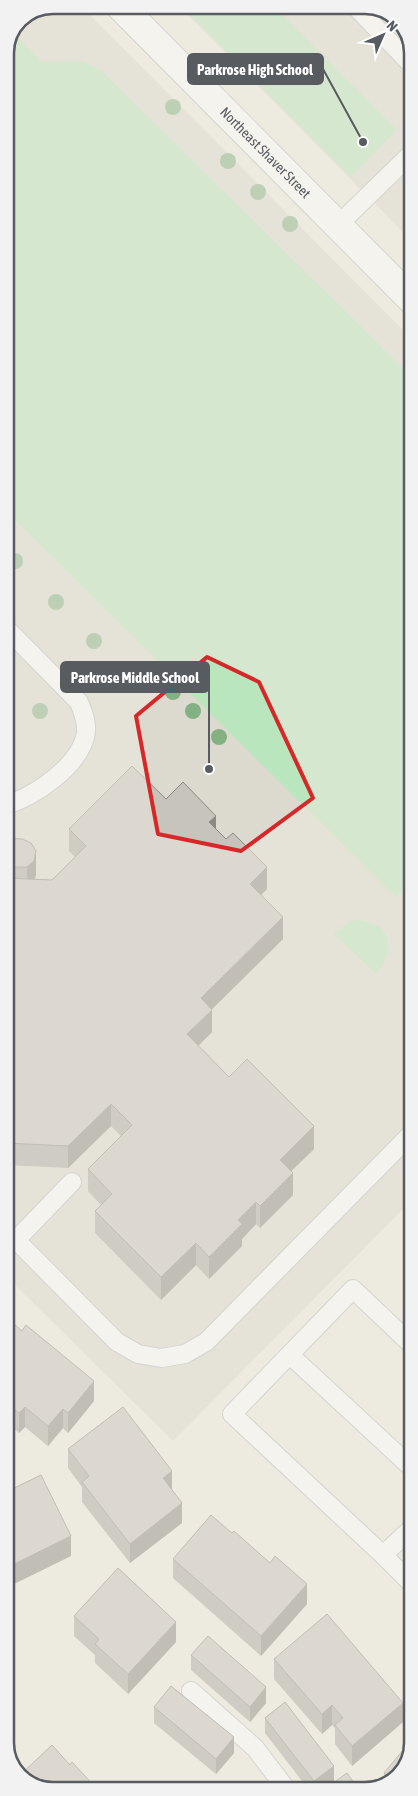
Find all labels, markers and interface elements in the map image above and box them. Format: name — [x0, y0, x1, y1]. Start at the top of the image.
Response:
north arrow — [358, 10, 408, 60]
text: N — [384, 17, 401, 34]
callout: Parkrose High School — [188, 54, 323, 84]
text: Parkrose High School — [197, 61, 314, 78]
street label: Northeast Shaver Street — [217, 104, 314, 201]
callout: Parkrose Middle School — [61, 662, 209, 692]
text: Parkrose Middle School — [71, 669, 200, 686]

